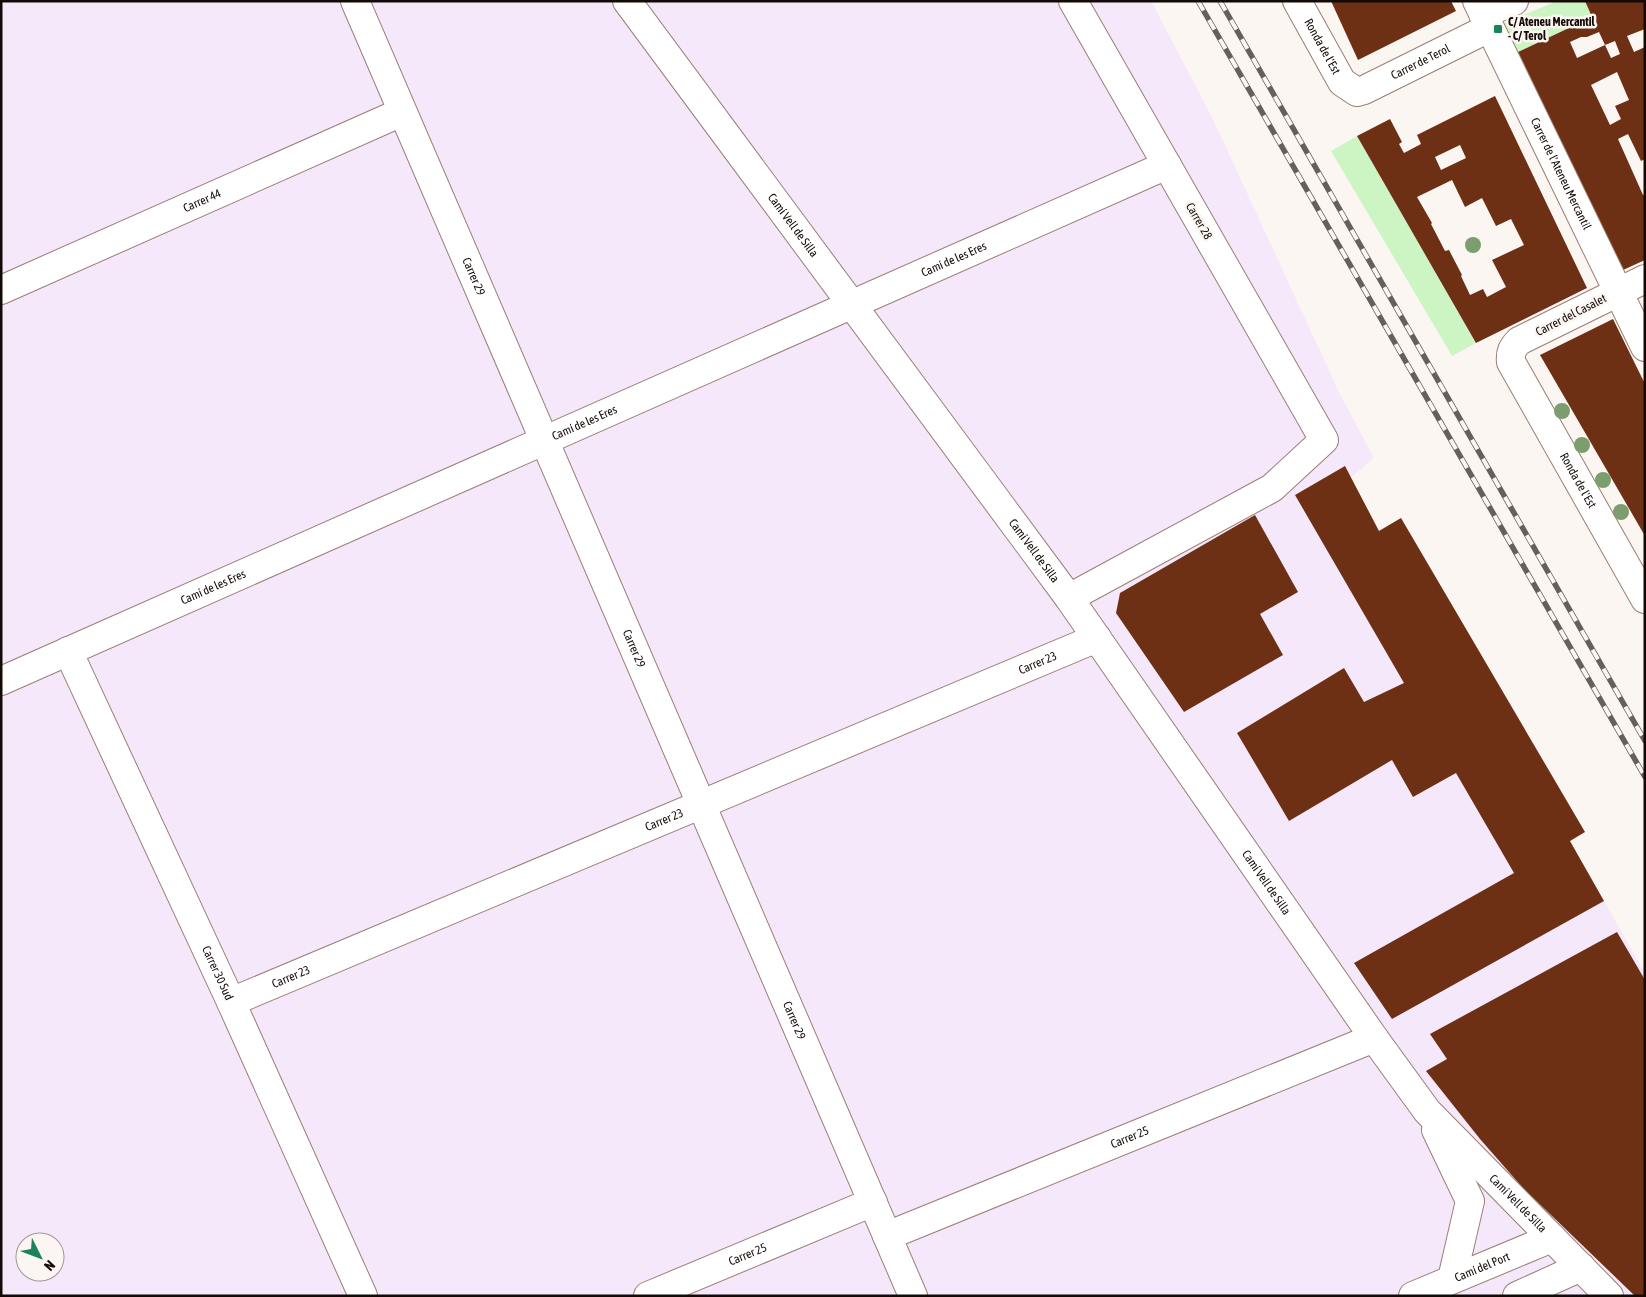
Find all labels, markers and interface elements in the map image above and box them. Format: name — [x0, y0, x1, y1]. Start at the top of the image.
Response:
place label: C/ Ateneu Mercantil - C/ Terol — [1508, 15, 1596, 43]
street label: Ronda de l'Est — [1301, 16, 1344, 77]
marker: C/ Ateneu Mercantil - C/ Terol — [1492, 23, 1504, 35]
street label: Carrer de Terol — [1389, 41, 1453, 82]
street label: Carrer de l'Ateneu Mercantil — [1528, 116, 1594, 233]
street label: Carrer 44 — [181, 186, 224, 215]
street label: Camí Vell de Silla — [765, 191, 821, 260]
street label: Carrer 28 — [1183, 200, 1215, 242]
street label: Camí de les Eres — [919, 239, 989, 280]
street label: Carrer 29 — [459, 255, 488, 298]
street label: Carrer del Casalet — [1533, 291, 1609, 339]
street label: Camí de les Eres — [550, 402, 619, 443]
street label: Ronda de l'Est — [1557, 450, 1599, 511]
street label: Camí Vell de Silla — [1006, 516, 1062, 585]
street label: Camí de les Eres — [178, 567, 248, 608]
street label: Carrer 29 — [620, 627, 648, 670]
street label: Carrer 23 — [1016, 649, 1059, 677]
street label: Carrer 23 — [643, 806, 685, 834]
street label: Camí Vell de Silla — [1239, 847, 1294, 918]
street label: Carrer 30 Sud — [199, 944, 236, 1002]
street label: Carrer 23 — [270, 963, 312, 991]
street label: Carrer 29 — [780, 999, 809, 1042]
street label: Carrer 25 — [1109, 1123, 1151, 1151]
street label: Camí Vell de Silla — [1486, 1172, 1549, 1235]
north arrow — [15, 1232, 65, 1282]
street label: Carrer 25 — [726, 1240, 769, 1269]
street label: Camí del Port — [1453, 1249, 1512, 1285]
text: N — [41, 1257, 58, 1274]

